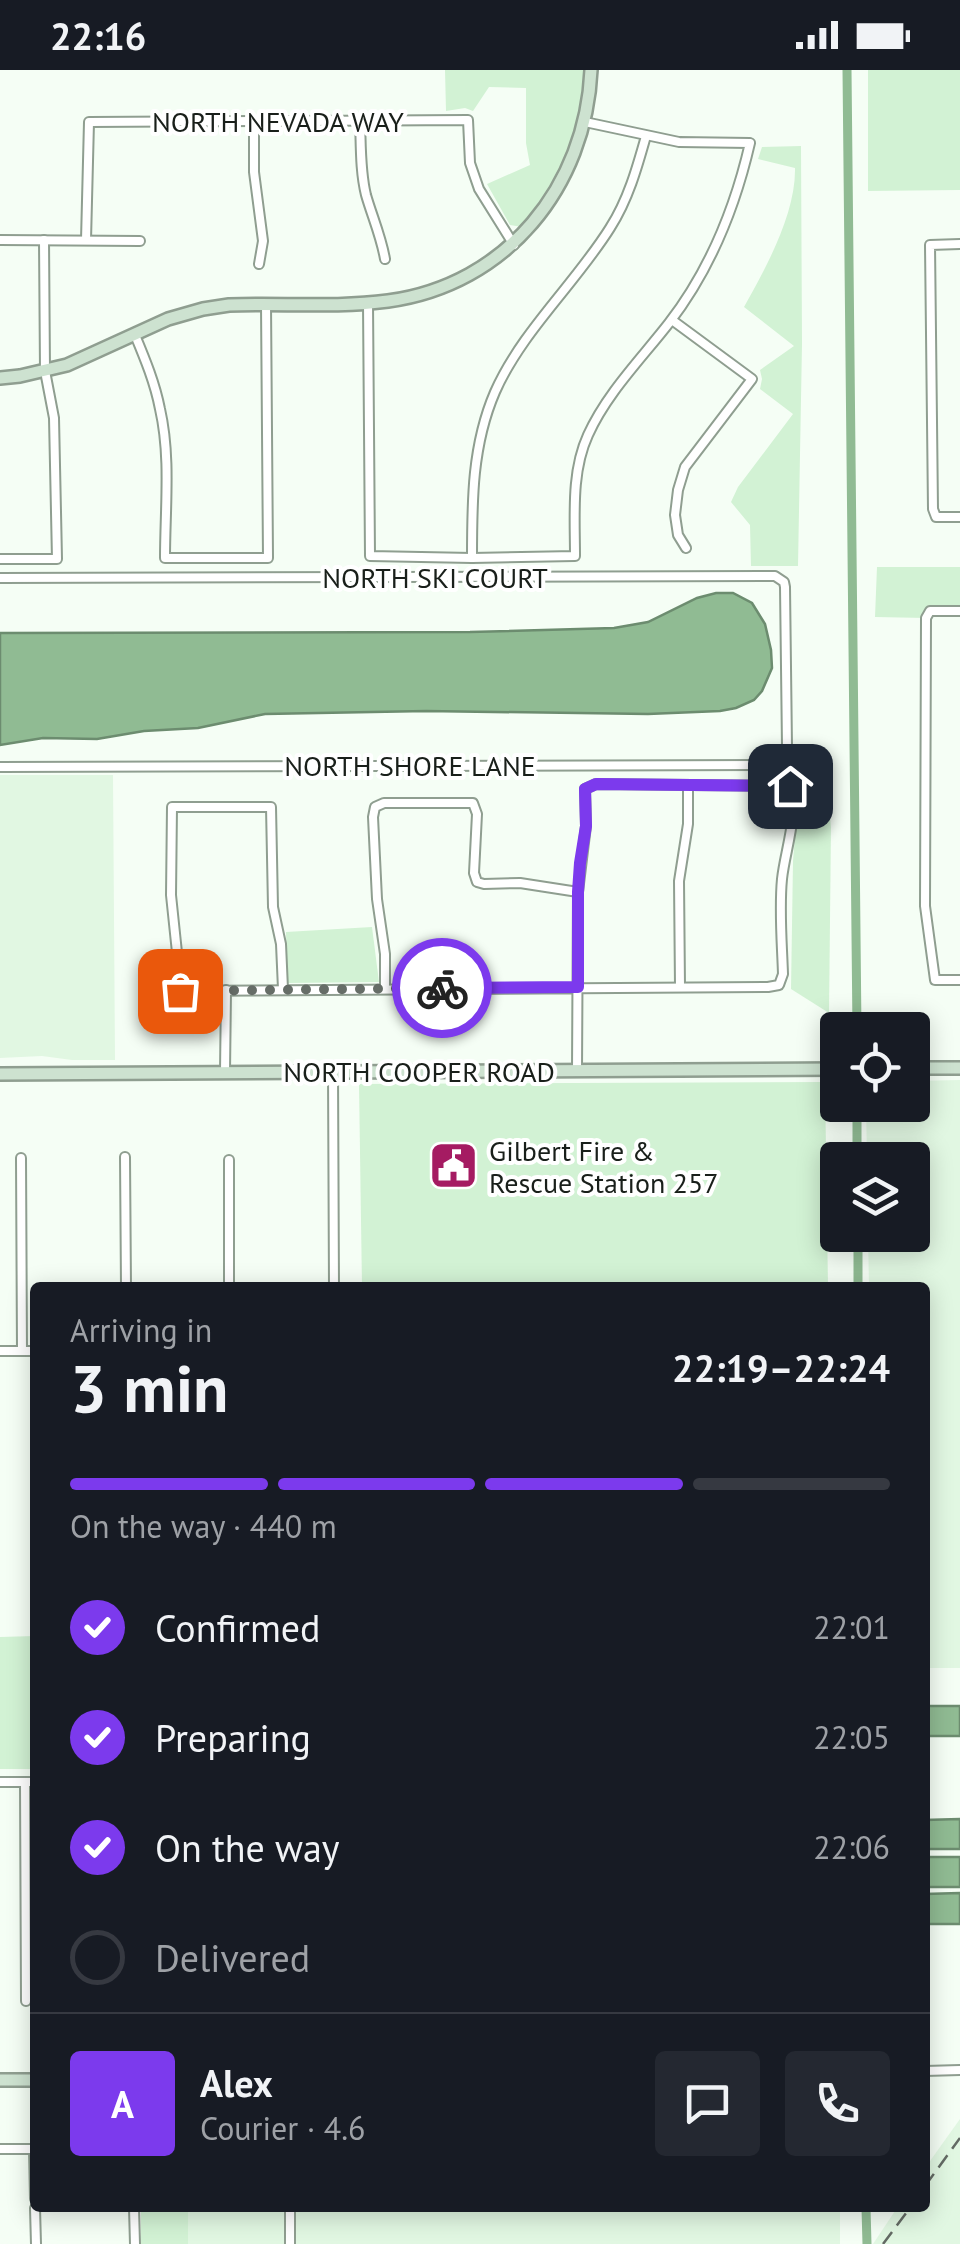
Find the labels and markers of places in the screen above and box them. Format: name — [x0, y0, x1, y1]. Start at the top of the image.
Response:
pin — [748, 744, 833, 829]
pin — [138, 949, 223, 1034]
place label: Gilbert Fire & Rescue Station 257 — [489, 1132, 719, 1201]
public building icon: Gilbert Fire & Rescue Station 257 — [428, 1140, 480, 1192]

